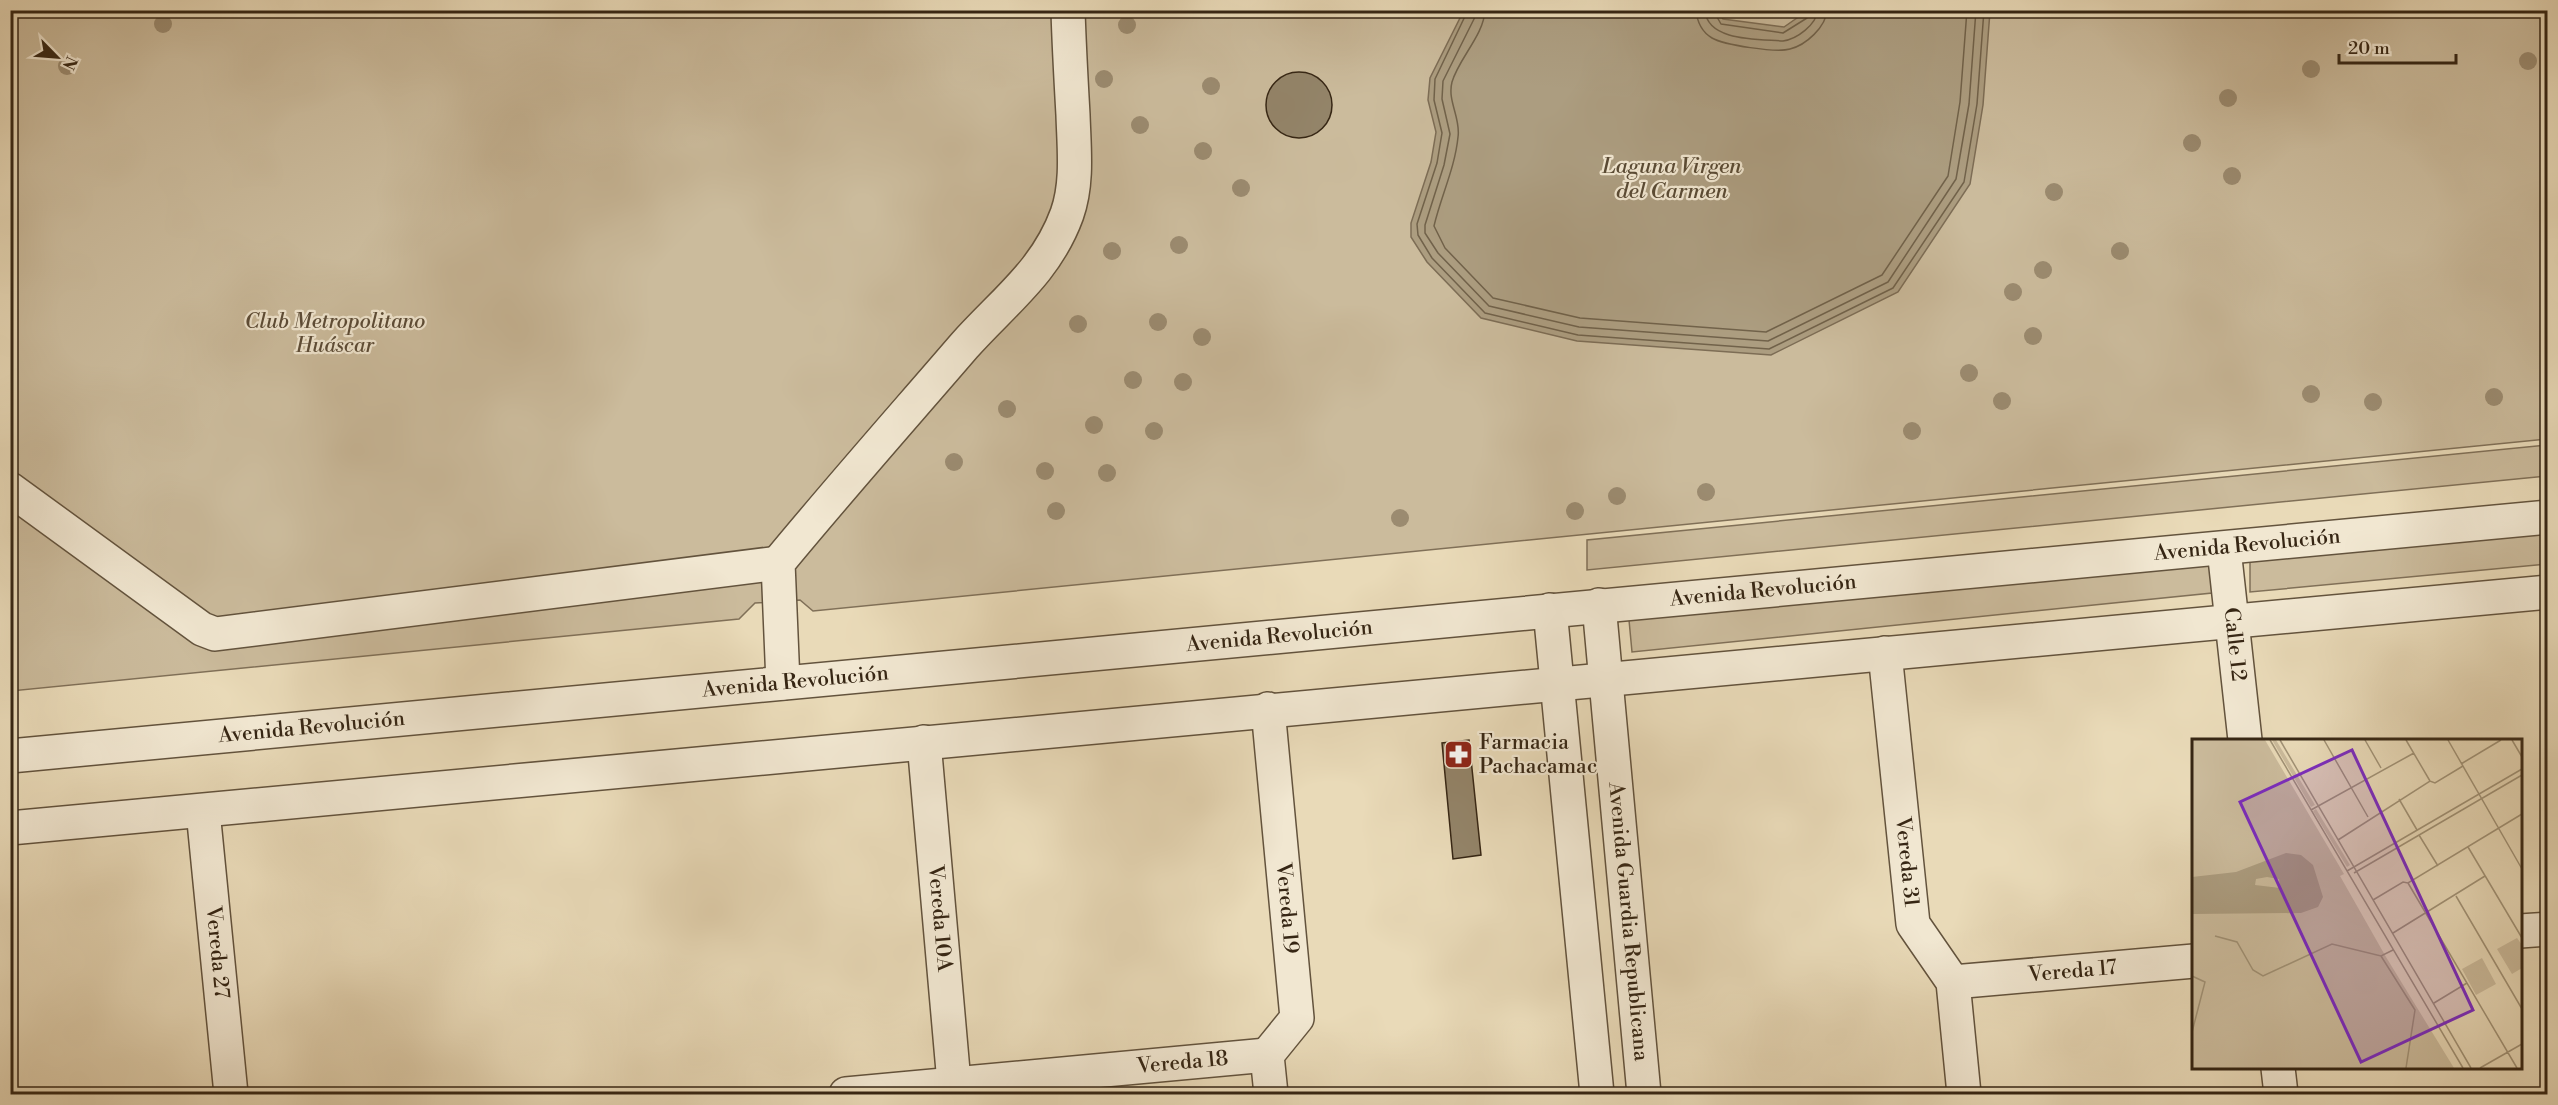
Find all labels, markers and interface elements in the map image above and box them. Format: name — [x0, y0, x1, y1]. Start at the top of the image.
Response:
north arrow — [27, 27, 87, 87]
scale bar — [2339, 27, 2456, 65]
text: 20 m — [2348, 37, 2390, 60]
text: N — [58, 53, 81, 73]
water label: Laguna Virgen del Carmen — [1601, 153, 1742, 205]
park label: Club Metropolitano Huáscar — [245, 309, 425, 359]
street label: Avenida Revolución — [2152, 524, 2342, 567]
street label: Avenida Revolución — [1668, 569, 1858, 613]
street label: Calle 12 — [2218, 606, 2251, 683]
street label: Avenida Revolución — [1184, 615, 1374, 658]
street label: Avenida Revolución — [700, 660, 890, 704]
street label: Avenida Revolución — [216, 706, 407, 749]
place label: Farmacia Pachacamac — [1479, 730, 1597, 780]
pharmacy icon: Farmacia Pachacamac — [1442, 739, 1474, 771]
inset map — [2192, 739, 2522, 1069]
street label: Avenida Guardia Republicana — [1602, 780, 1654, 1063]
street label: Vereda 31 — [1889, 815, 1924, 908]
street label: Vereda 19 — [1269, 860, 1304, 955]
street label: Vereda 10A — [922, 863, 957, 973]
street label: Vereda 27 — [199, 904, 235, 1000]
street label: Vereda 17 — [2026, 955, 2118, 988]
street label: Vereda 18 — [1135, 1046, 1229, 1080]

